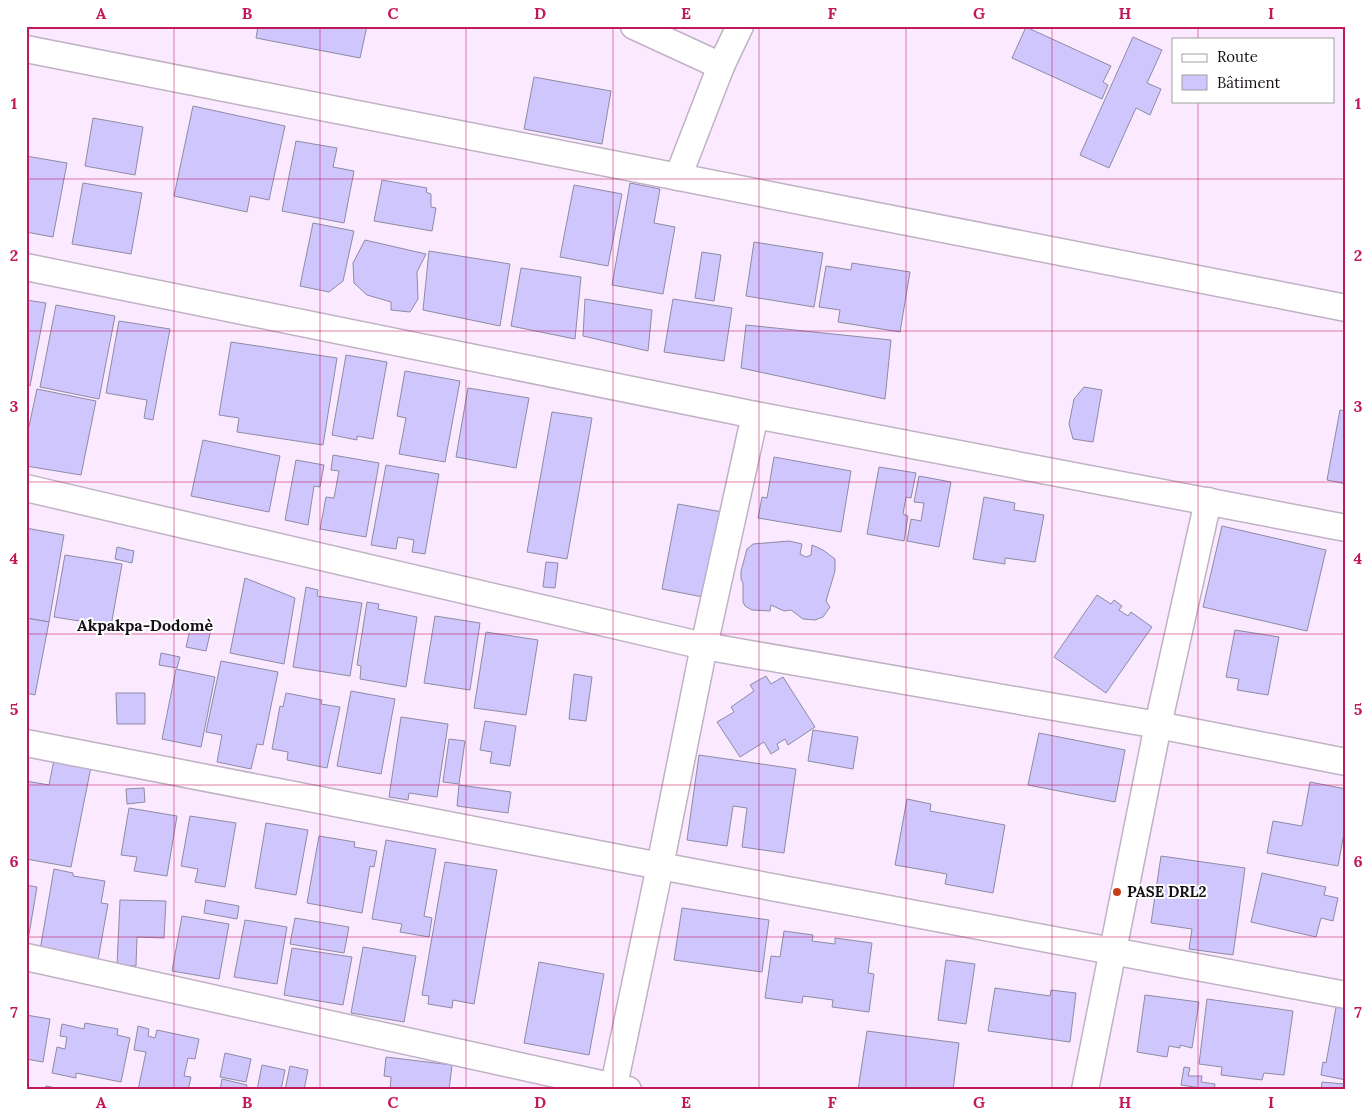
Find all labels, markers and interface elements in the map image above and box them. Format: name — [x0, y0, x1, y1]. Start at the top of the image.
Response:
text: A — [96, 3, 107, 23]
text: B — [242, 3, 253, 23]
text: C — [387, 3, 399, 23]
text: D — [534, 3, 546, 23]
text: E — [681, 3, 691, 23]
text: F — [827, 3, 837, 23]
text: G — [973, 3, 985, 23]
text: H — [1119, 3, 1132, 23]
text: I — [1268, 3, 1274, 23]
legend — [1172, 38, 1334, 102]
text: Route — [1217, 47, 1258, 66]
text: Bâtiment — [1217, 73, 1280, 92]
text: 1 — [11, 93, 17, 113]
text: 1 — [1355, 93, 1361, 113]
text: 2 — [10, 245, 18, 265]
text: 2 — [1354, 245, 1362, 265]
text: 3 — [10, 396, 19, 416]
text: 3 — [1354, 396, 1363, 416]
text: 4 — [10, 548, 19, 568]
text: 4 — [1354, 548, 1363, 568]
district label: Akpakpa-Dodomè — [77, 615, 213, 635]
text: 5 — [10, 699, 19, 719]
text: 5 — [1354, 699, 1363, 719]
text: 6 — [9, 851, 19, 871]
text: 6 — [1353, 851, 1363, 871]
place label: PASE DRL2 — [1127, 882, 1207, 901]
marker: PASE DRL2 — [1111, 886, 1123, 898]
text: 7 — [10, 1002, 18, 1022]
text: 7 — [1354, 1002, 1362, 1022]
text: A — [96, 1092, 107, 1112]
text: B — [242, 1092, 253, 1112]
text: C — [387, 1092, 399, 1112]
text: D — [534, 1092, 546, 1112]
text: E — [681, 1092, 691, 1112]
text: F — [827, 1092, 837, 1112]
text: G — [973, 1092, 985, 1112]
text: H — [1119, 1092, 1132, 1112]
text: I — [1268, 1092, 1274, 1112]

